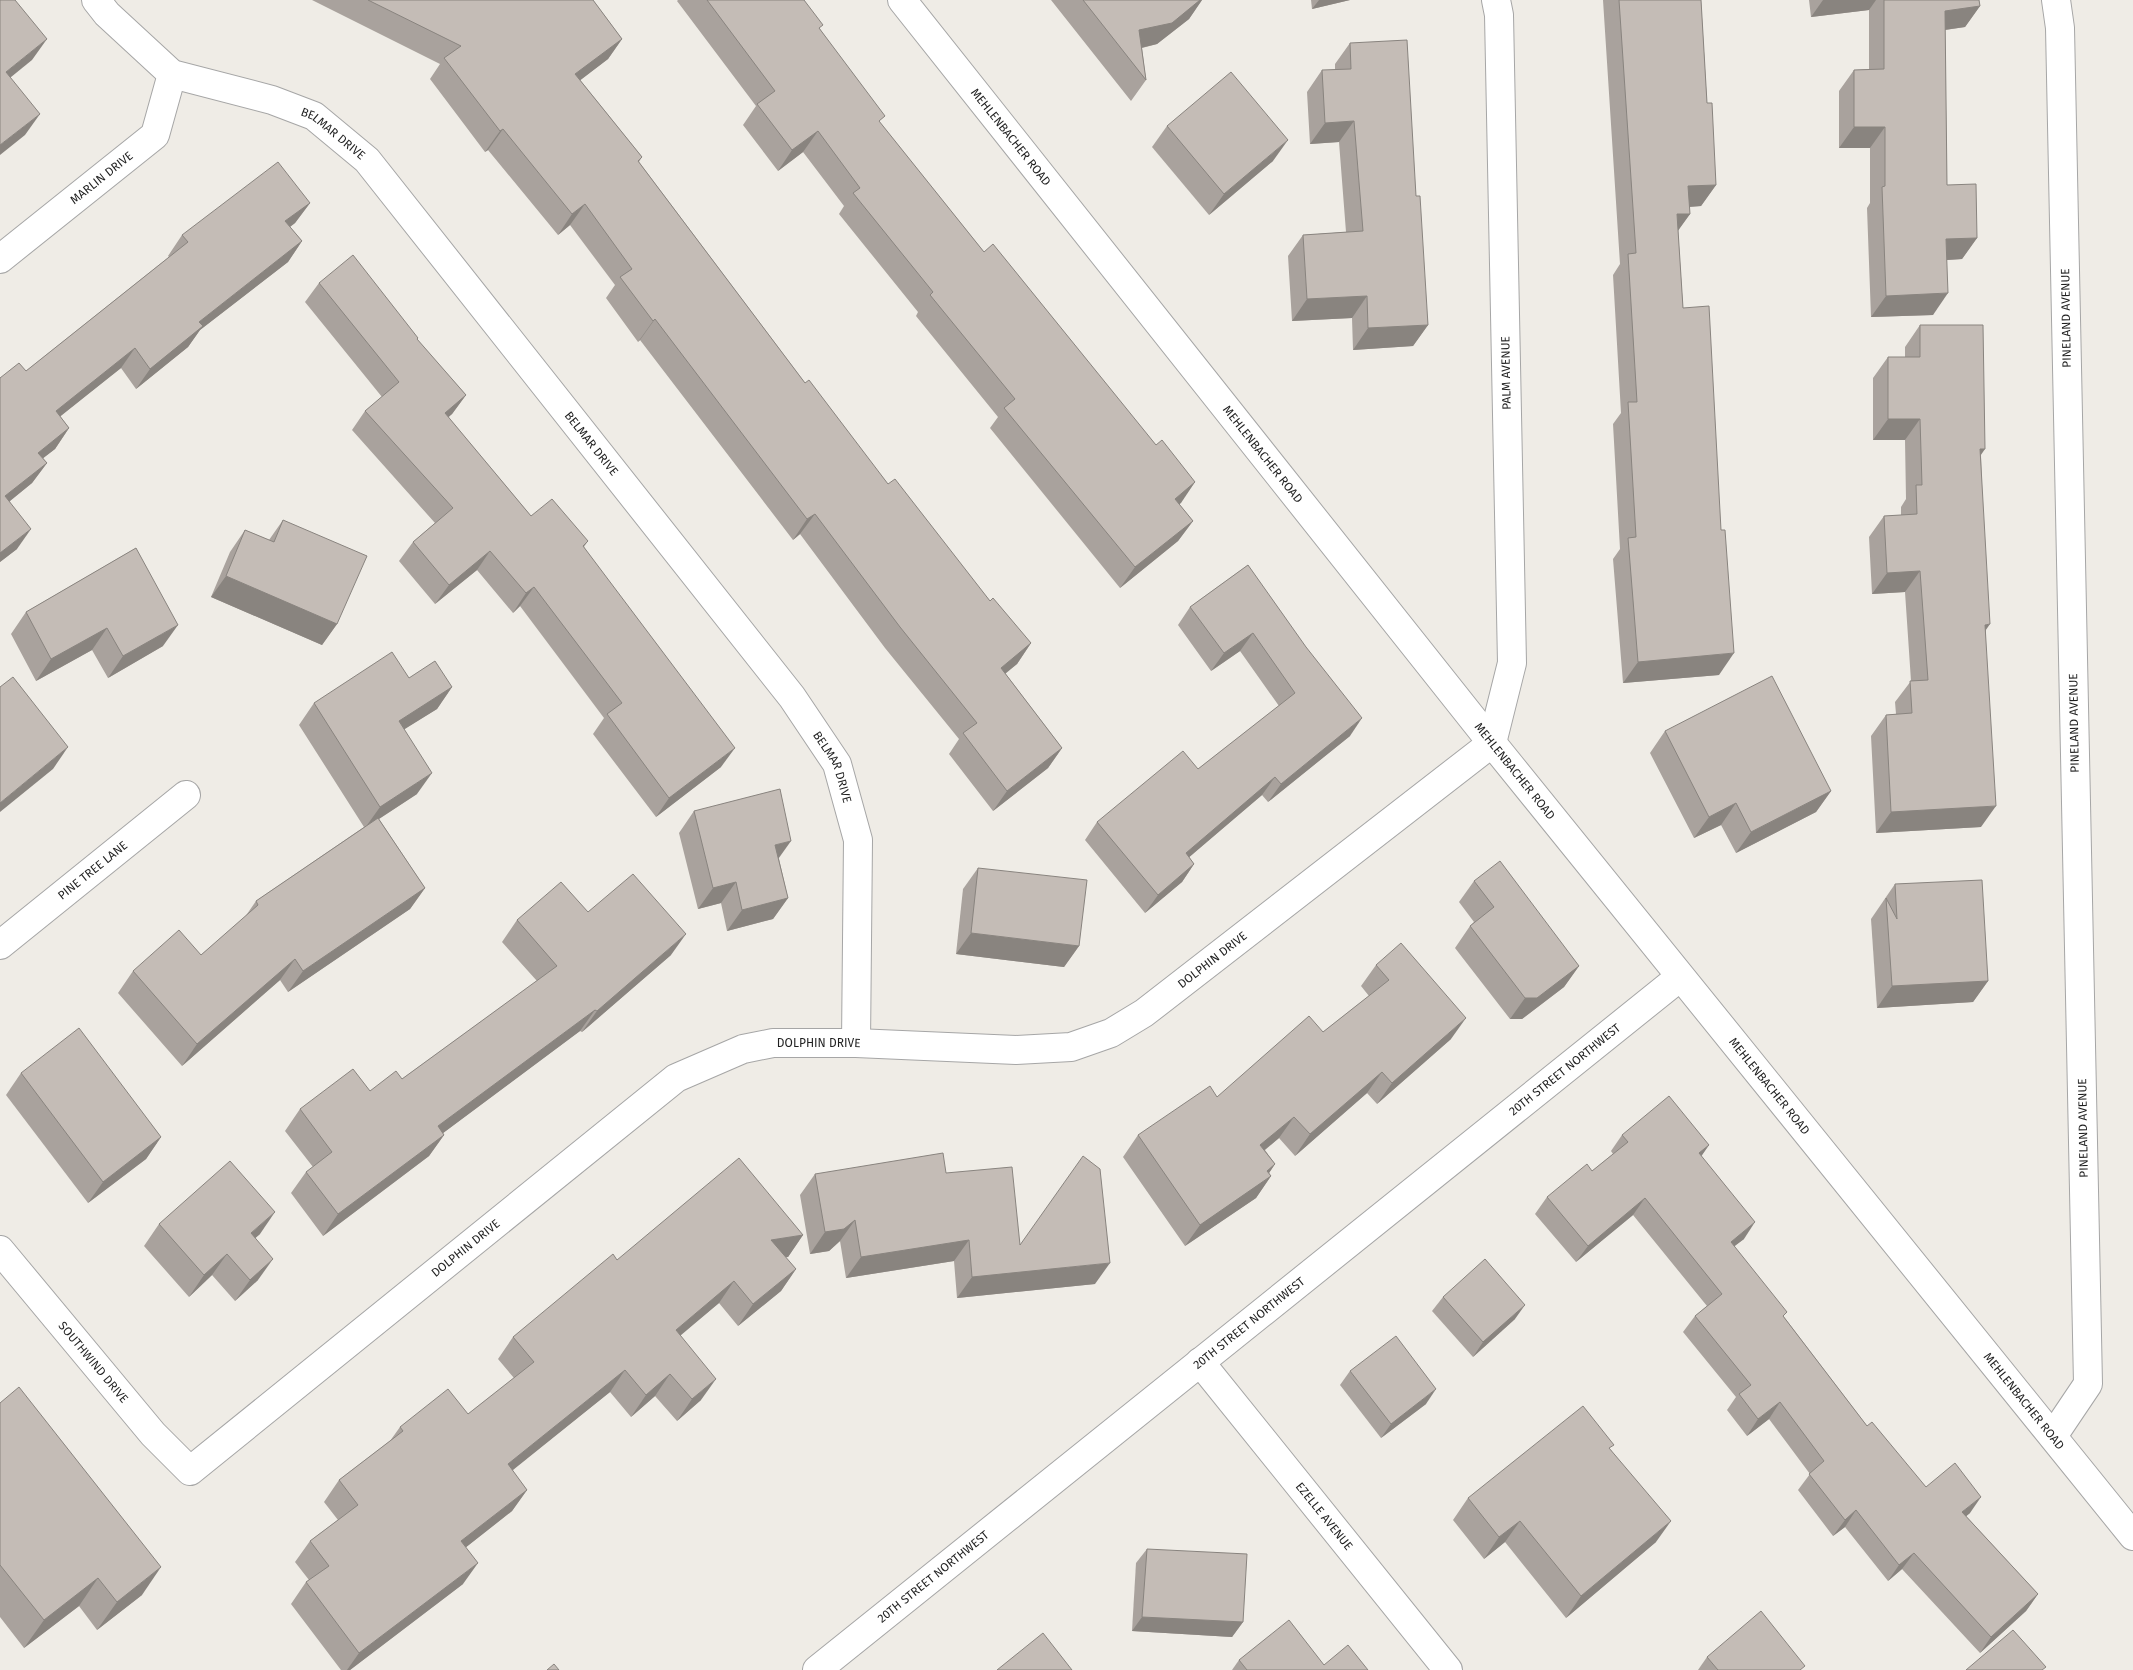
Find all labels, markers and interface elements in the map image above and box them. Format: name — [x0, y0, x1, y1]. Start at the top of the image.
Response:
street label: MEHLENBACHER ROAD — [968, 86, 1054, 189]
street label: BELMAR DRIVE — [299, 105, 368, 163]
street label: MARLIN DRIVE — [67, 149, 136, 207]
street label: PINELAND AVENUE — [2058, 268, 2074, 368]
street label: PALM AVENUE — [1498, 336, 1514, 410]
street label: MEHLENBACHER ROAD — [1220, 403, 1306, 506]
street label: BELMAR DRIVE — [562, 409, 621, 478]
street label: PINELAND AVENUE — [2066, 673, 2082, 773]
street label: MEHLENBACHER ROAD — [1472, 720, 1558, 823]
street label: BELMAR DRIVE — [810, 729, 854, 804]
street label: PINE TREE LANE — [55, 838, 130, 903]
street label: DOLPHIN DRIVE — [1175, 929, 1250, 991]
street label: 20TH STREET NORTHWEST — [1506, 1020, 1624, 1118]
street label: MEHLENBACHER ROAD — [1726, 1035, 1813, 1138]
street label: DOLPHIN DRIVE — [777, 1036, 861, 1050]
street label: PINELAND AVENUE — [2075, 1078, 2091, 1178]
street label: DOLPHIN DRIVE — [429, 1216, 503, 1280]
street label: 20TH STREET NORTHWEST — [1191, 1274, 1308, 1372]
street label: SOUTHWIND DRIVE — [56, 1319, 131, 1406]
street label: MEHLENBACHER ROAD — [1981, 1350, 2067, 1453]
street label: EZELLE AVENUE — [1293, 1480, 1356, 1553]
street label: 20TH STREET NORTHWEST — [875, 1527, 992, 1626]

